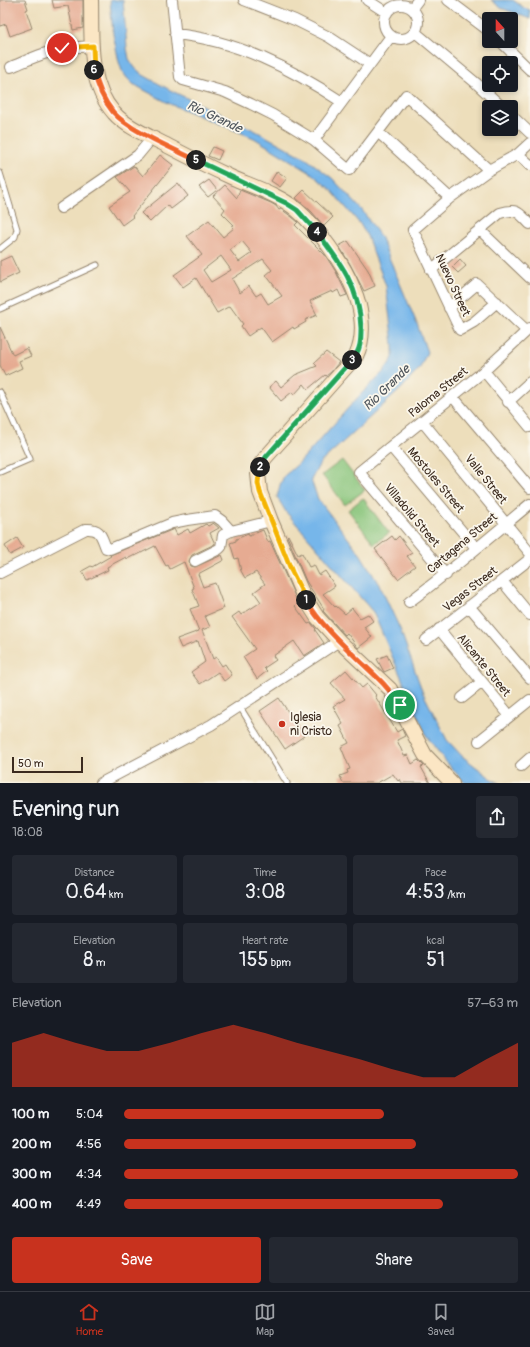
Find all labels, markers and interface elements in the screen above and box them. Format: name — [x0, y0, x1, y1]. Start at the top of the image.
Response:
north arrow — [482, 12, 518, 48]
map controls — [482, 12, 518, 136]
pin — [45, 31, 79, 65]
icon: check — [51, 37, 73, 59]
button: locate — [482, 56, 518, 92]
pin: 6 — [84, 60, 104, 80]
text: 6 — [91, 63, 97, 76]
water label: Rio Grande — [185, 97, 246, 137]
button: layers — [482, 100, 518, 136]
pin: 5 — [186, 150, 206, 170]
text: 5 — [193, 153, 199, 166]
pin: 4 — [307, 222, 327, 242]
text: 4 — [314, 225, 320, 238]
street label: Nuevo Street — [432, 252, 474, 319]
pin: 3 — [342, 350, 362, 370]
text: 3 — [349, 353, 355, 366]
water label: Rio Grande — [360, 360, 415, 414]
street label: Paloma Street — [406, 364, 471, 421]
street label: Mostoles Street — [404, 444, 468, 516]
street label: Valle Street — [461, 451, 510, 507]
pin: 2 — [250, 457, 270, 477]
text: 2 — [257, 460, 263, 473]
street label: Villadolid Street — [381, 480, 443, 550]
street label: Cartagena Street — [424, 510, 501, 577]
street label: Vegas Street — [440, 563, 501, 615]
pin: 1 — [296, 590, 316, 610]
text: 1 — [304, 593, 308, 606]
street label: Alicante Street — [454, 631, 514, 700]
pin — [383, 688, 417, 722]
icon: arrive — [389, 694, 411, 716]
place label: Iglesia ni Cristo — [290, 710, 333, 739]
marker: Iglesia ni Cristo — [277, 719, 287, 729]
scale bar — [12, 755, 83, 774]
text: 50 m — [18, 757, 44, 770]
text: Evening run — [12, 795, 120, 823]
button: share — [476, 796, 518, 838]
text: 18:08 — [12, 824, 43, 840]
text: Distance — [74, 866, 114, 879]
text: Time — [253, 866, 276, 879]
text: Pace — [425, 866, 447, 879]
text: 0.64 — [65, 879, 107, 904]
text: 3:08 — [245, 879, 285, 904]
text: 4:53 — [406, 879, 445, 904]
text: km — [107, 888, 123, 901]
text: /km — [445, 888, 465, 901]
text: Elevation — [73, 934, 115, 947]
text: Heart rate — [242, 934, 288, 947]
text: kcal — [427, 934, 445, 947]
text: 8 — [83, 947, 93, 972]
text: 155 — [239, 947, 268, 972]
text: 51 — [426, 947, 445, 972]
text: m — [93, 956, 105, 969]
text: bpm — [268, 956, 291, 969]
text: Elevation — [12, 995, 62, 1011]
text: 57–63 m — [467, 995, 518, 1011]
text: 100 m — [12, 1106, 49, 1122]
text: 5:04 — [76, 1106, 103, 1122]
text: 200 m — [12, 1136, 51, 1152]
text: 4:56 — [76, 1136, 102, 1152]
text: 300 m — [12, 1166, 51, 1182]
text: 4:34 — [76, 1166, 102, 1182]
text: 400 m — [12, 1196, 52, 1212]
text: 4:49 — [76, 1196, 101, 1212]
button: Save — [12, 1237, 261, 1283]
button: Share — [269, 1237, 518, 1283]
tab: Home — [75, 1301, 103, 1338]
tab: Map — [254, 1301, 276, 1338]
tab: Saved — [427, 1301, 454, 1338]

